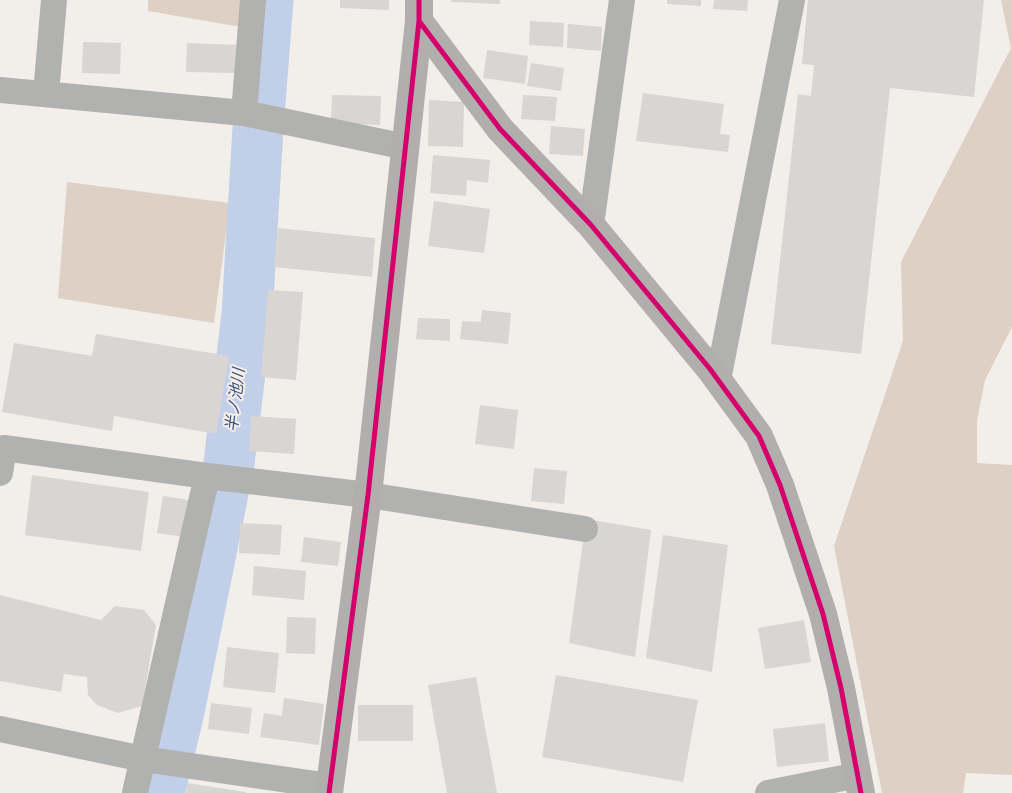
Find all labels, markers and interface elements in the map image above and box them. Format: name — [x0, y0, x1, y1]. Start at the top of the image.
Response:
water label: 半ノ池川 — [223, 367, 249, 433]

